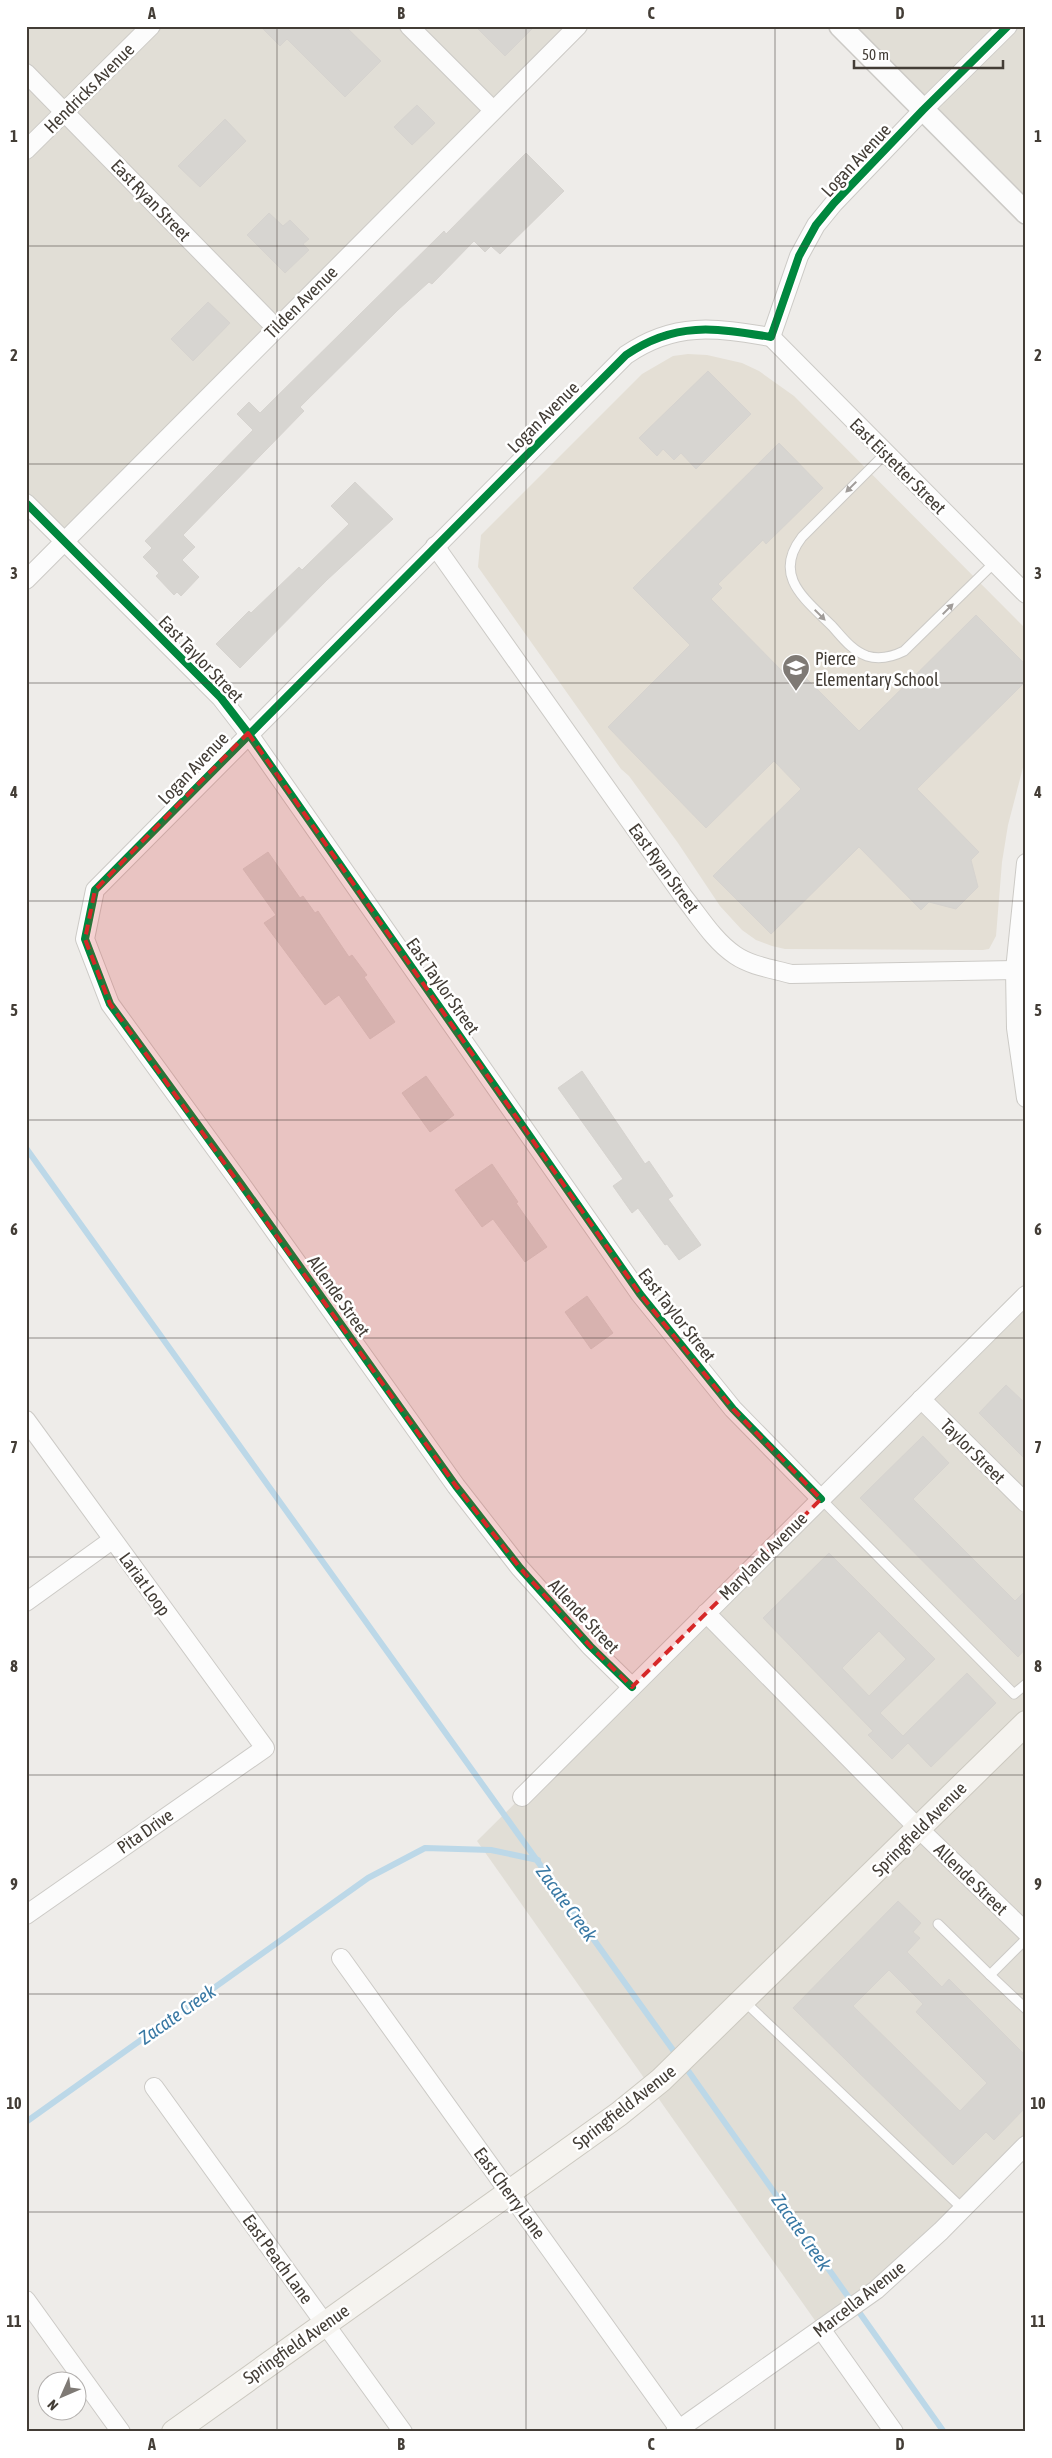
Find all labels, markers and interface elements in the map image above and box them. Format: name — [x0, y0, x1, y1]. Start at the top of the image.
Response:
text: A — [147, 4, 156, 22]
text: B — [397, 4, 405, 22]
text: C — [647, 4, 655, 22]
text: D — [896, 4, 905, 22]
scale bar — [854, 38, 1003, 70]
street label: Hendricks Avenue — [40, 39, 138, 137]
text: 50 m — [862, 46, 889, 63]
street label: Logan Avenue — [817, 119, 895, 201]
text: 1 — [10, 127, 18, 145]
text: 1 — [1034, 127, 1042, 145]
street label: East Ryan Street — [107, 155, 195, 245]
street label: Tilden Avenue — [260, 261, 342, 343]
text: 2 — [10, 346, 18, 364]
text: 2 — [1034, 346, 1042, 364]
street label: Logan Avenue — [503, 377, 583, 457]
street label: East Eistetter Street — [846, 414, 950, 518]
one-way arrow — [846, 481, 858, 493]
text: 3 — [10, 564, 18, 582]
text: 3 — [1034, 564, 1042, 582]
one-way arrow — [942, 603, 954, 615]
one-way arrow — [814, 609, 826, 621]
street label: East Taylor Street — [154, 611, 248, 707]
place label: Pierce Elementary School — [815, 648, 939, 690]
school or university icon: Pierce Elementary School — [781, 653, 811, 692]
street label: Logan Avenue — [153, 728, 233, 808]
text: 4 — [9, 783, 18, 801]
text: 4 — [1033, 783, 1042, 801]
street label: East Ryan Street — [625, 819, 703, 917]
street label: East Taylor Street — [402, 934, 484, 1038]
text: 5 — [10, 1001, 18, 1019]
text: 5 — [1034, 1001, 1042, 1019]
text: 6 — [10, 1220, 18, 1238]
text: 6 — [1034, 1220, 1042, 1238]
street label: Allende Street — [304, 1252, 374, 1340]
street label: East Taylor Street — [634, 1264, 720, 1366]
street label: Taylor Street — [936, 1414, 1010, 1488]
text: 7 — [10, 1438, 18, 1456]
text: 7 — [1034, 1438, 1042, 1456]
street label: Maryland Avenue — [715, 1508, 811, 1604]
street label: Lariat Loop — [115, 1548, 175, 1620]
street label: Allende Street — [544, 1575, 624, 1657]
text: 8 — [10, 1657, 18, 1675]
text: 8 — [1034, 1657, 1042, 1675]
street label: Springfield Avenue — [867, 1777, 971, 1881]
street label: Pita Drive — [113, 1804, 177, 1858]
street label: Allende Street — [930, 1839, 1012, 1919]
water label: Zacate Creek — [532, 1861, 602, 1946]
text: 9 — [10, 1875, 18, 1893]
text: 9 — [1034, 1875, 1042, 1893]
water label: Zacate Creek — [134, 1979, 220, 2048]
street label: Springfield Avenue — [568, 2060, 680, 2154]
text: 10 — [6, 2094, 22, 2112]
text: 10 — [1030, 2094, 1046, 2112]
street label: East Cherry Lane — [470, 2143, 550, 2243]
water label: Zacate Creek — [768, 2189, 837, 2275]
street label: East Peach Lane — [239, 2210, 317, 2308]
street label: Marcella Avenue — [809, 2257, 909, 2341]
street label: Springfield Avenue — [239, 2300, 353, 2388]
text: 11 — [6, 2312, 22, 2330]
text: 11 — [1030, 2312, 1046, 2330]
north arrow — [38, 2370, 88, 2420]
text: N — [44, 2397, 61, 2414]
text: A — [147, 2435, 156, 2453]
text: B — [397, 2435, 405, 2453]
text: C — [647, 2435, 655, 2453]
text: D — [896, 2435, 905, 2453]

